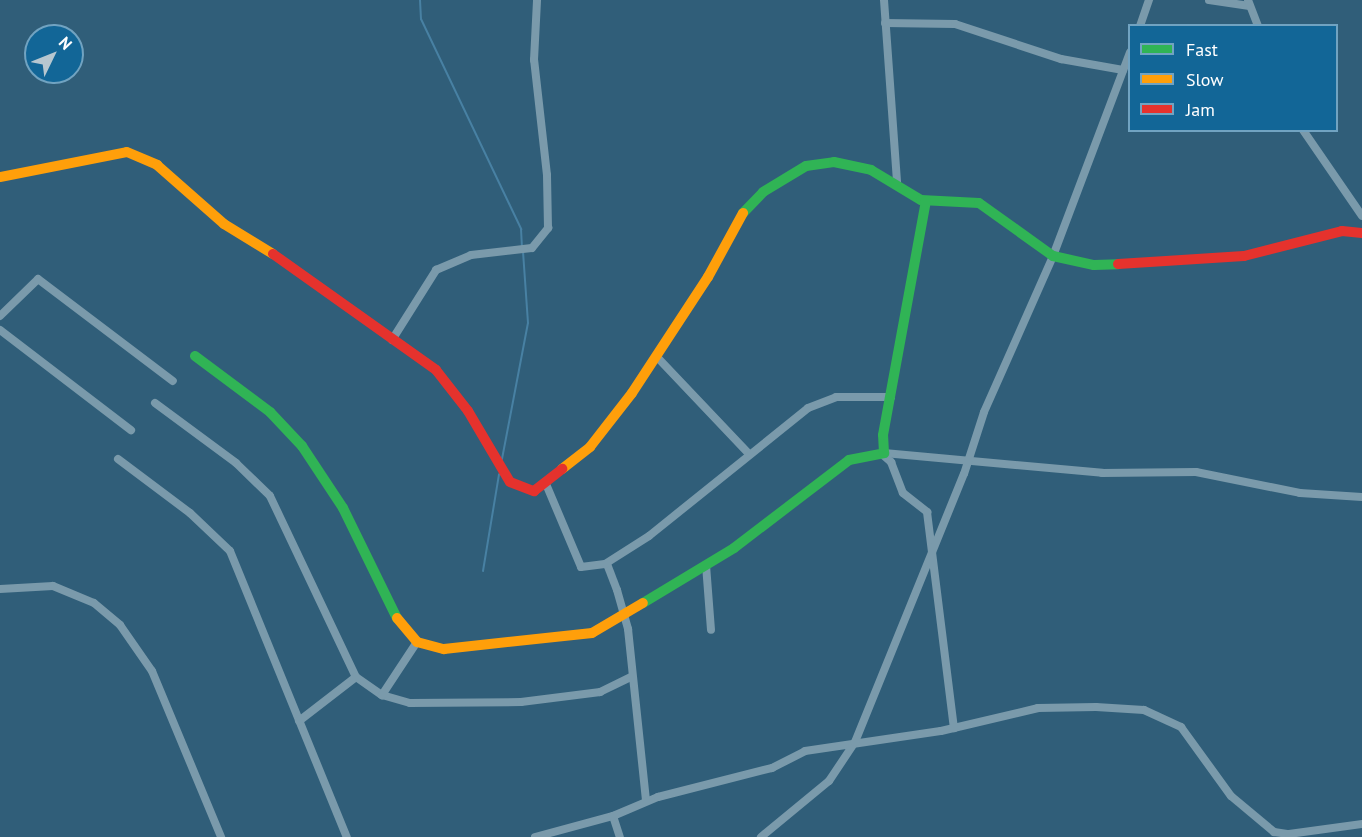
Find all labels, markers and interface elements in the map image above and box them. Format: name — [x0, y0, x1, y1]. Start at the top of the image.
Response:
north arrow — [24, 24, 84, 84]
legend — [1128, 24, 1338, 132]
text: N — [55, 32, 77, 54]
text: Fast — [1186, 38, 1218, 61]
text: Slow — [1186, 68, 1224, 91]
text: Jam — [1186, 98, 1215, 121]

